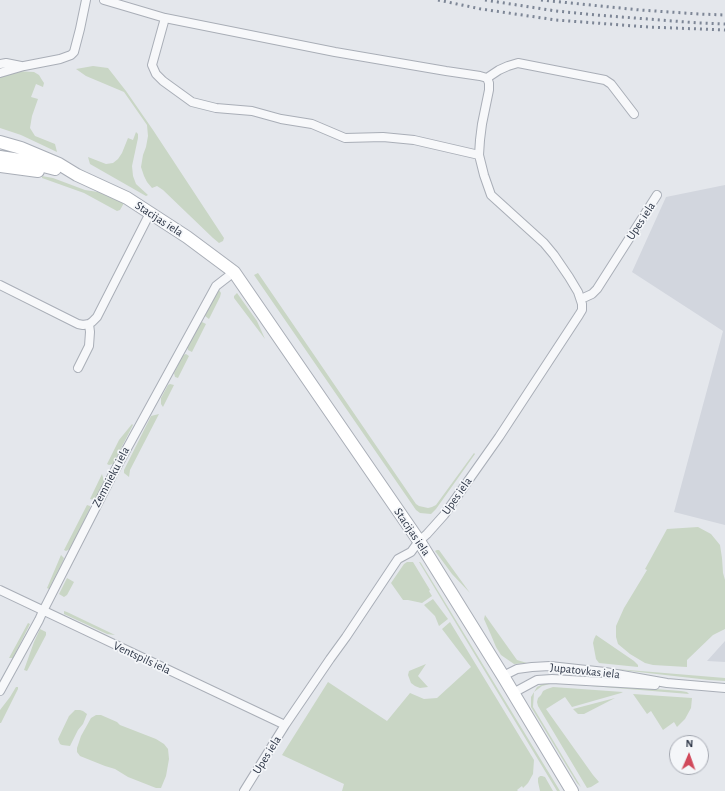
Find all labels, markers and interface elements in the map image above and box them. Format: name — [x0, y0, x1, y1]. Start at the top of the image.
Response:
street label: Stacijas iela — [132, 198, 186, 240]
street label: Upes iela — [623, 199, 659, 243]
street label: Zemnieku iela — [89, 444, 133, 510]
street label: Upes iela — [439, 475, 475, 517]
street label: Stacijas iela — [391, 505, 433, 559]
street label: Ventspils iela — [111, 638, 173, 678]
street label: Jupatovkas iela — [549, 660, 621, 682]
street label: Upes iela — [250, 733, 284, 777]
north arrow — [669, 735, 709, 775]
text: N — [685, 738, 693, 749]

